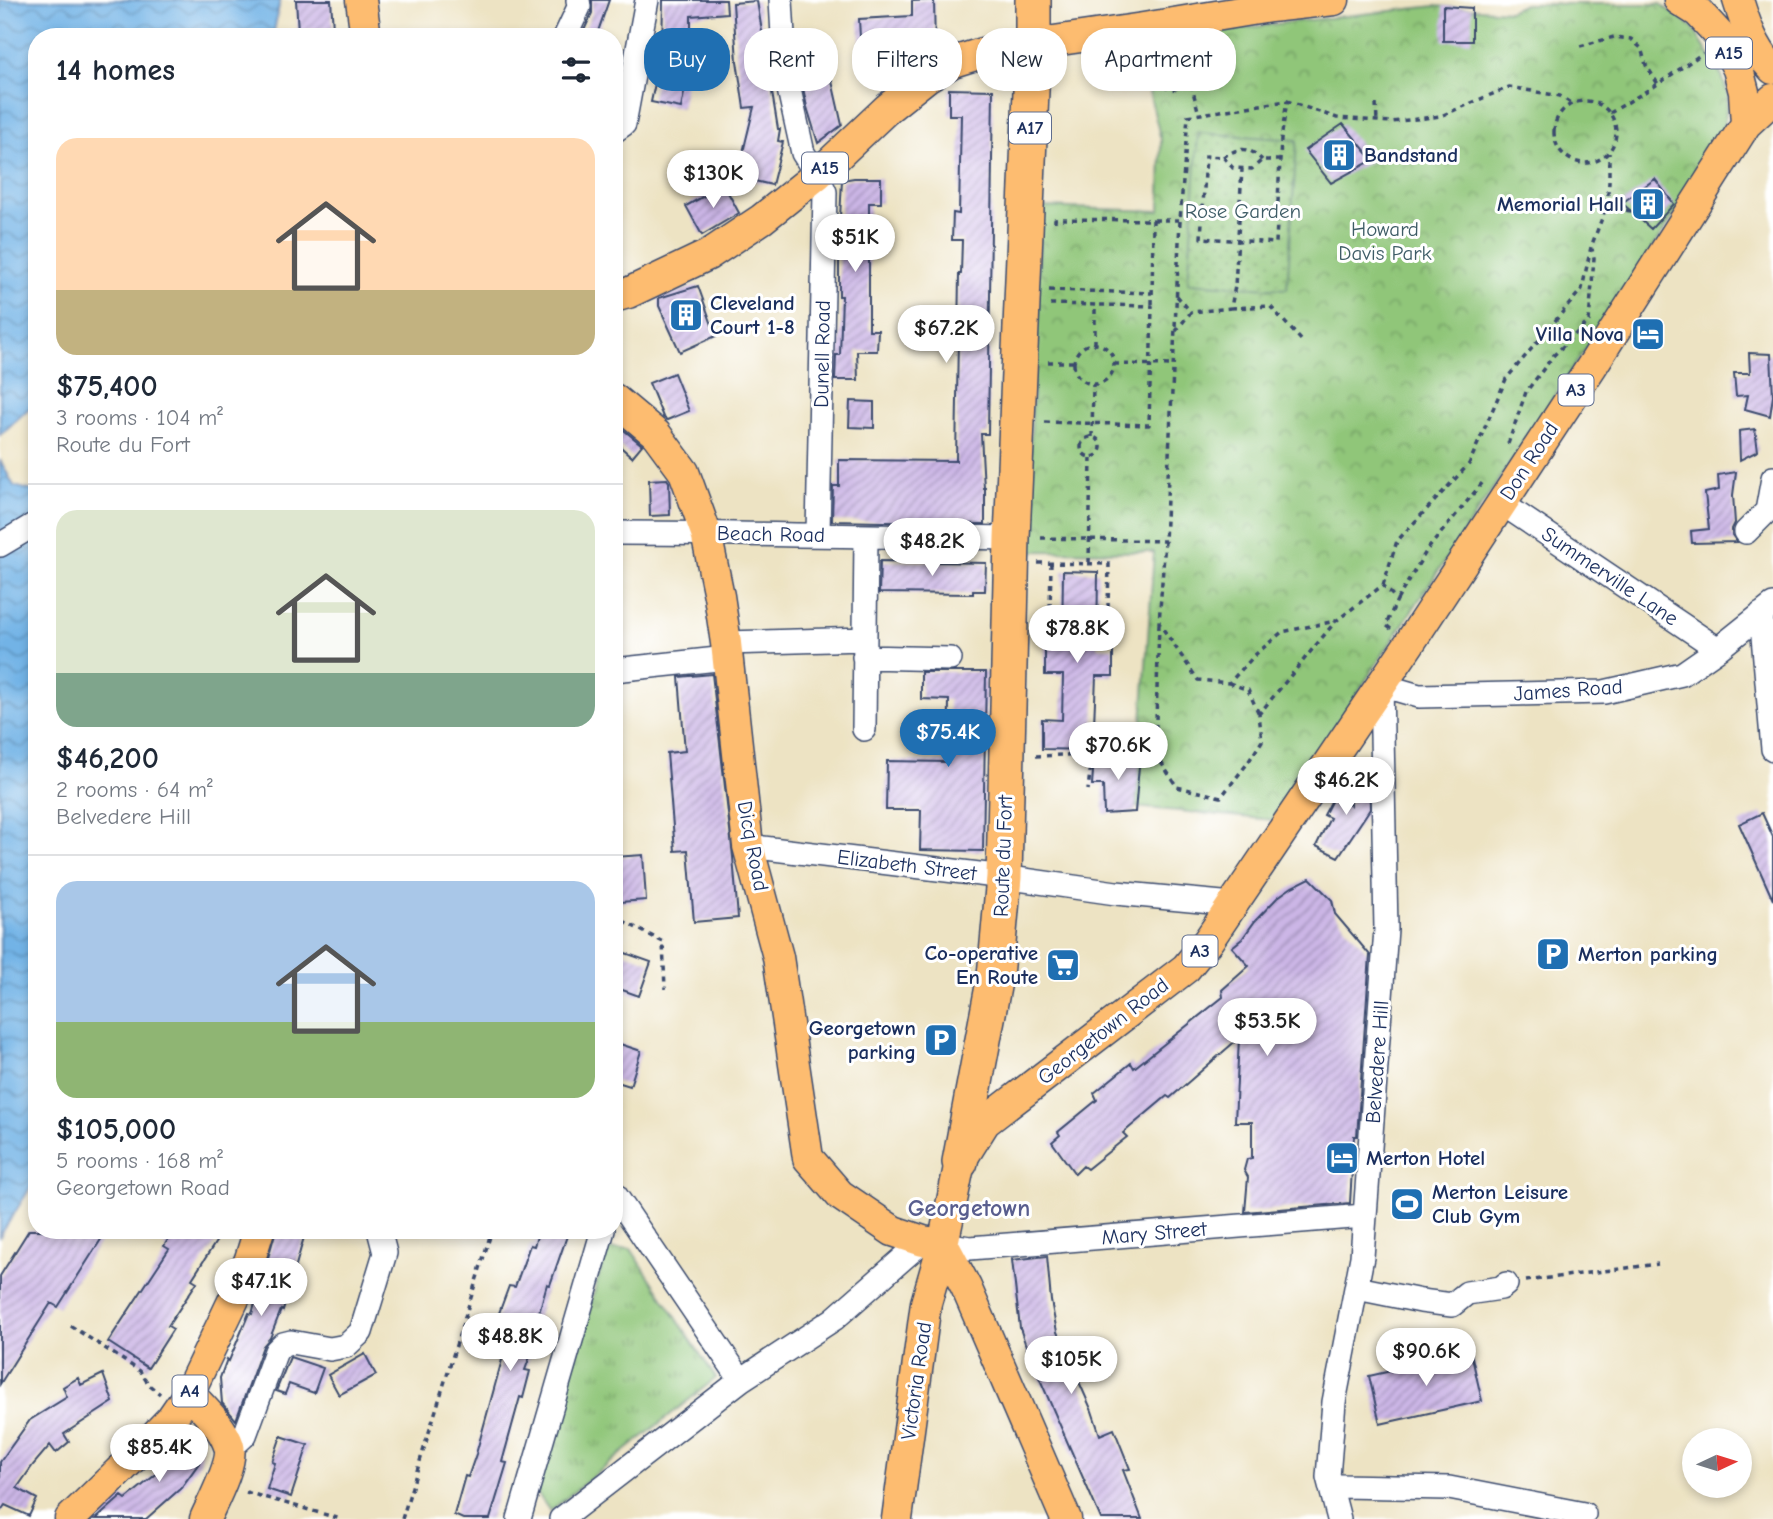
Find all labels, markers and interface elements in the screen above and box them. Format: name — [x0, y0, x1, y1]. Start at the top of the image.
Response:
chip: Buy — [644, 28, 730, 91]
chip: Rent — [744, 28, 838, 91]
chip: Filters — [852, 28, 962, 91]
chip: New — [976, 28, 1067, 91]
chip: Apartment — [1081, 28, 1236, 91]
road number: A15 — [1706, 38, 1752, 68]
icon: filters — [557, 51, 595, 89]
text: 14 homes — [56, 53, 175, 88]
road number: A17 — [1009, 112, 1051, 144]
building icon: Bandstand — [1320, 136, 1358, 174]
place label: Bandstand — [1364, 143, 1458, 167]
pin: $130K — [664, 150, 762, 210]
road number: A15 — [802, 152, 848, 184]
text: $130K — [683, 159, 743, 186]
icon: home — [263, 183, 389, 309]
building icon: Memorial Hall — [1629, 185, 1667, 223]
place label: Memorial Hall — [1497, 192, 1624, 216]
park label: Rose Garden — [1185, 199, 1301, 223]
pin: $51K — [814, 215, 896, 274]
park label: Howard Davis Park — [1338, 217, 1432, 265]
text: $51K — [831, 223, 879, 250]
place label: Cleveland Court 1-8 — [710, 291, 795, 339]
building icon: Cleveland Court 1-8 — [667, 296, 705, 334]
street label: Dunell Road — [809, 300, 835, 408]
pin: $67.2K — [889, 306, 1003, 365]
text: $67.2K — [914, 314, 978, 341]
hotel icon: Villa Nova — [1629, 315, 1667, 353]
place label: Villa Nova — [1536, 322, 1624, 346]
text: $75,400 — [56, 369, 158, 404]
road number: A3 — [1558, 374, 1594, 406]
text: 3 rooms · 104 m² — [56, 404, 223, 431]
street label: Don Road — [1495, 417, 1563, 505]
text: Route du Fort — [56, 431, 190, 458]
pin: $48.2K — [875, 518, 989, 578]
street label: Beach Road — [717, 521, 825, 547]
street label: Summerville Lane — [1537, 522, 1683, 630]
text: $48.2K — [900, 527, 964, 554]
icon: home — [263, 555, 389, 681]
pin: $78.8K — [1020, 606, 1134, 665]
text: $78.8K — [1045, 614, 1109, 641]
street label: James Road — [1513, 674, 1623, 706]
pin: $75.4K — [891, 710, 1005, 769]
text: $75.4K — [916, 718, 980, 745]
pin: $70.6K — [1061, 722, 1175, 782]
text: $70.6K — [1085, 731, 1151, 758]
text: $46,200 — [56, 741, 159, 776]
pin: $46.2K — [1289, 758, 1403, 817]
text: $46.2K — [1313, 766, 1379, 793]
text: 2 rooms · 64 m² — [56, 776, 213, 803]
street label: Route du Fort — [989, 793, 1017, 918]
street label: Dicq Road — [733, 799, 773, 893]
text: Belvedere Hill — [56, 803, 191, 830]
street label: Elizabeth Street — [836, 845, 979, 886]
icon: home — [263, 926, 389, 1052]
parking icon: Merton parking — [1534, 935, 1572, 973]
road number: A3 — [1182, 936, 1218, 967]
place label: Co-operative En Route — [924, 941, 1038, 989]
place label: Merton parking — [1578, 942, 1718, 966]
supermarket icon: Co-operative En Route — [1044, 946, 1082, 984]
street label: Georgetown Road — [1033, 973, 1173, 1089]
pin: $53.5K — [1210, 998, 1324, 1058]
street label: Belvedere Hill — [1361, 1000, 1393, 1124]
text: $53.5K — [1234, 1007, 1300, 1034]
place label: Georgetown parking — [809, 1016, 916, 1064]
parking icon: Georgetown parking — [922, 1021, 960, 1059]
text: $105,000 — [56, 1112, 176, 1147]
hotel icon: Merton Hotel — [1323, 1139, 1361, 1177]
place label: Merton Hotel — [1366, 1146, 1485, 1170]
text: 5 rooms · 168 m² — [56, 1147, 223, 1174]
text: Georgetown Road — [56, 1174, 230, 1201]
place label: Merton Leisure Club Gym — [1432, 1180, 1568, 1228]
sports icon: Merton Leisure Club Gym — [1388, 1185, 1426, 1223]
district label: Georgetown — [908, 1194, 1030, 1222]
street label: Mary Street — [1100, 1216, 1209, 1250]
pin: $47.1K — [204, 1258, 318, 1318]
text: $47.1K — [230, 1267, 292, 1294]
pin: $48.8K — [453, 1314, 567, 1373]
street label: Victoria Road — [896, 1320, 936, 1442]
text: $48.8K — [477, 1322, 543, 1349]
pin: $90.6K — [1369, 1328, 1483, 1388]
pin: $105K — [1022, 1336, 1120, 1396]
text: $90.6K — [1392, 1337, 1460, 1364]
text: $105K — [1040, 1345, 1102, 1372]
road number: A4 — [172, 1376, 208, 1406]
pin: $85.4K — [102, 1424, 216, 1484]
north arrow — [1682, 1428, 1752, 1498]
map controls — [1682, 1428, 1752, 1498]
text: $85.4K — [126, 1433, 192, 1460]

